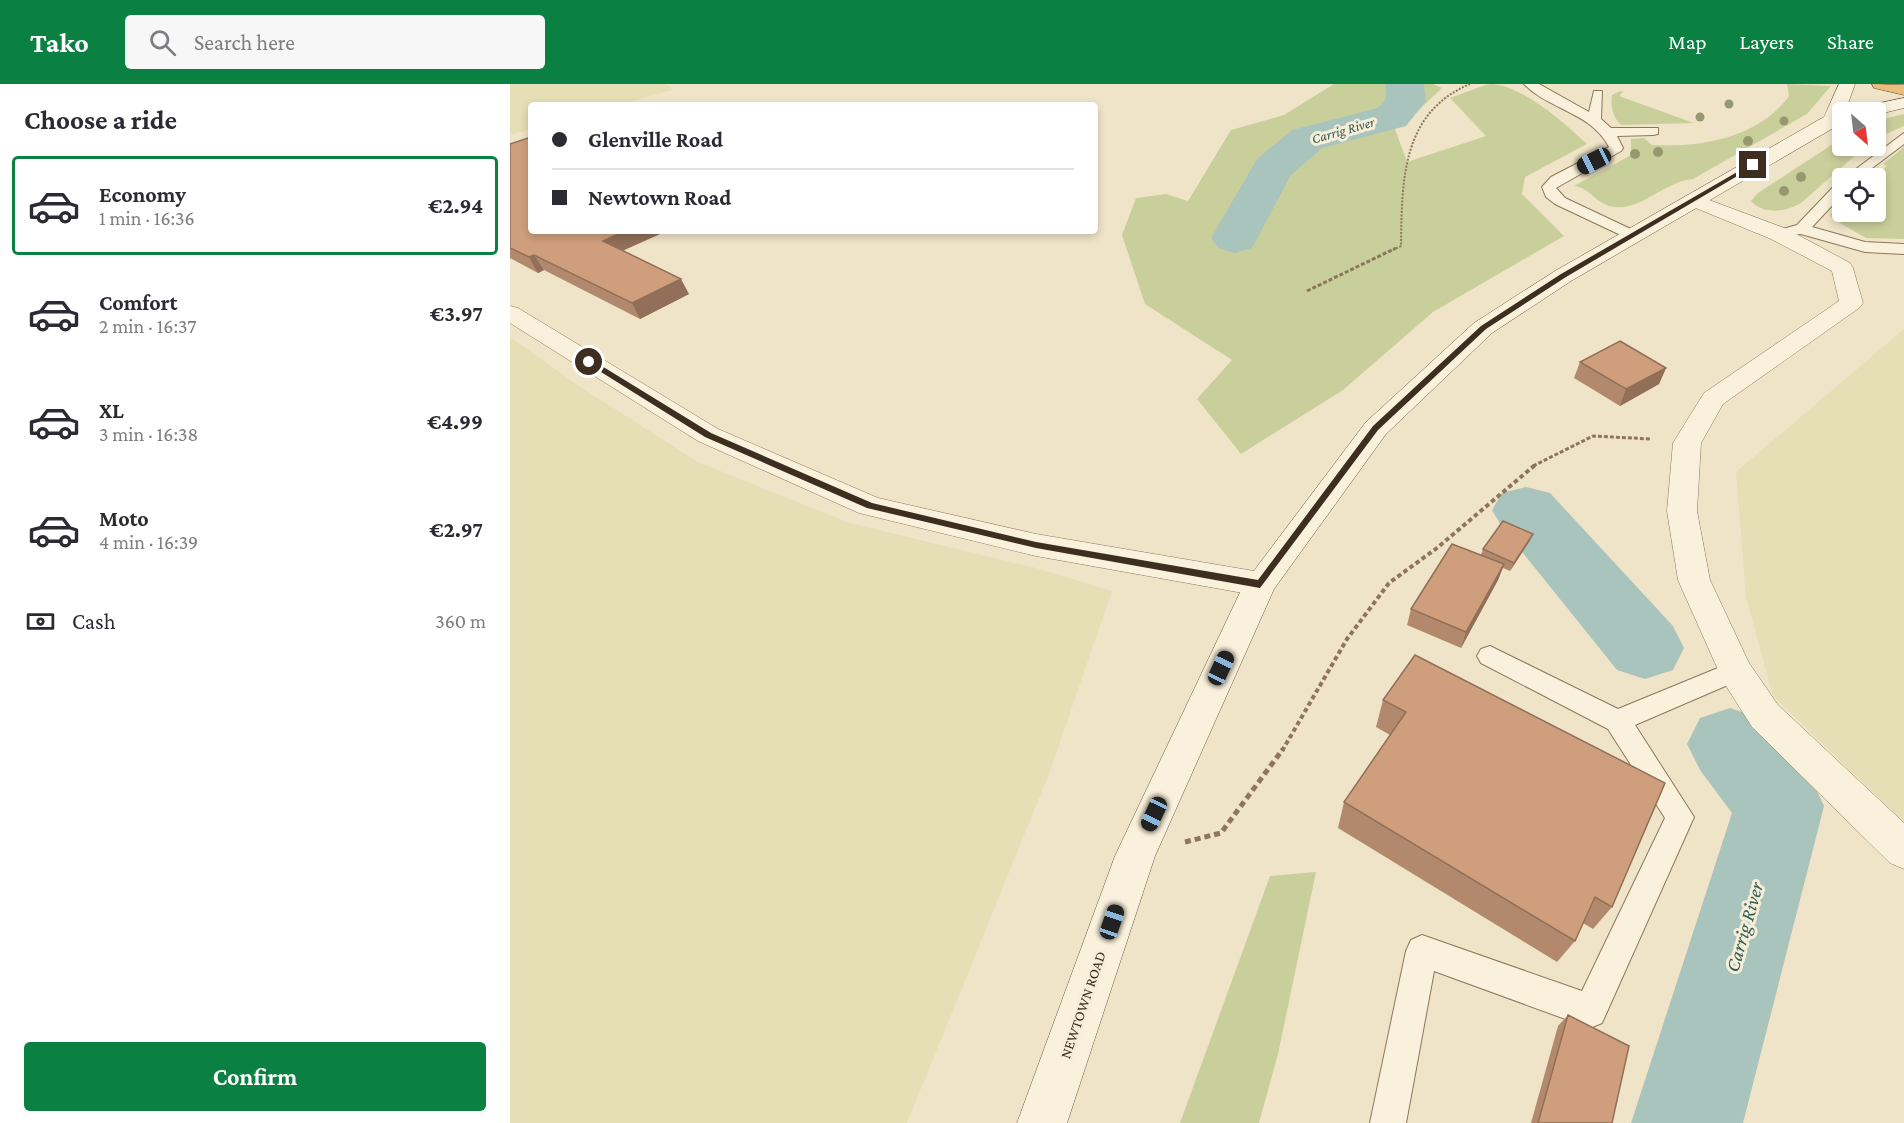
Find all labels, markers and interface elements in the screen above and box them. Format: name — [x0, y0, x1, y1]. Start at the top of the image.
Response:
search box — [125, 15, 545, 69]
icon: search — [146, 26, 179, 59]
text: Tako — [30, 27, 89, 58]
text: Search here — [194, 30, 295, 55]
text: Map — [1668, 30, 1707, 54]
text: Layers — [1740, 30, 1794, 54]
text: Share — [1827, 30, 1874, 54]
north arrow — [1832, 102, 1886, 156]
map controls — [1832, 102, 1886, 222]
text: Choose a ride — [24, 105, 177, 135]
water label: Carrig River — [1310, 113, 1377, 147]
text: Glenville Road — [588, 127, 723, 152]
car — [1574, 145, 1614, 177]
route end — [1739, 151, 1766, 178]
button: locate — [1832, 168, 1886, 222]
icon: car — [27, 179, 81, 233]
text: Economy — [99, 182, 186, 207]
text: Newtown Road — [588, 185, 731, 210]
text: €2.94 — [428, 193, 483, 218]
text: 1 min · 16:36 — [99, 207, 195, 229]
icon: car — [27, 287, 81, 341]
text: Comfort — [99, 290, 177, 315]
text: €3.97 — [430, 301, 483, 326]
text: 2 min · 16:37 — [99, 315, 197, 337]
route start — [575, 348, 602, 375]
icon: car — [27, 395, 81, 449]
text: XL — [99, 398, 124, 423]
text: €4.99 — [427, 409, 483, 434]
text: 3 min · 16:38 — [99, 423, 198, 445]
icon: car — [27, 503, 81, 557]
text: Moto — [99, 506, 149, 531]
text: €2.97 — [429, 517, 483, 542]
text: 4 min · 16:39 — [99, 531, 198, 553]
icon: cash — [24, 605, 57, 638]
text: Cash — [72, 609, 116, 634]
text: 360 m — [435, 610, 486, 632]
car — [1205, 648, 1237, 688]
car — [1138, 794, 1170, 834]
water label: Carrig River — [1721, 879, 1769, 975]
car — [1098, 902, 1126, 942]
street label: NEWTOWN ROAD — [1057, 949, 1109, 1061]
button: Confirm — [24, 1042, 486, 1111]

